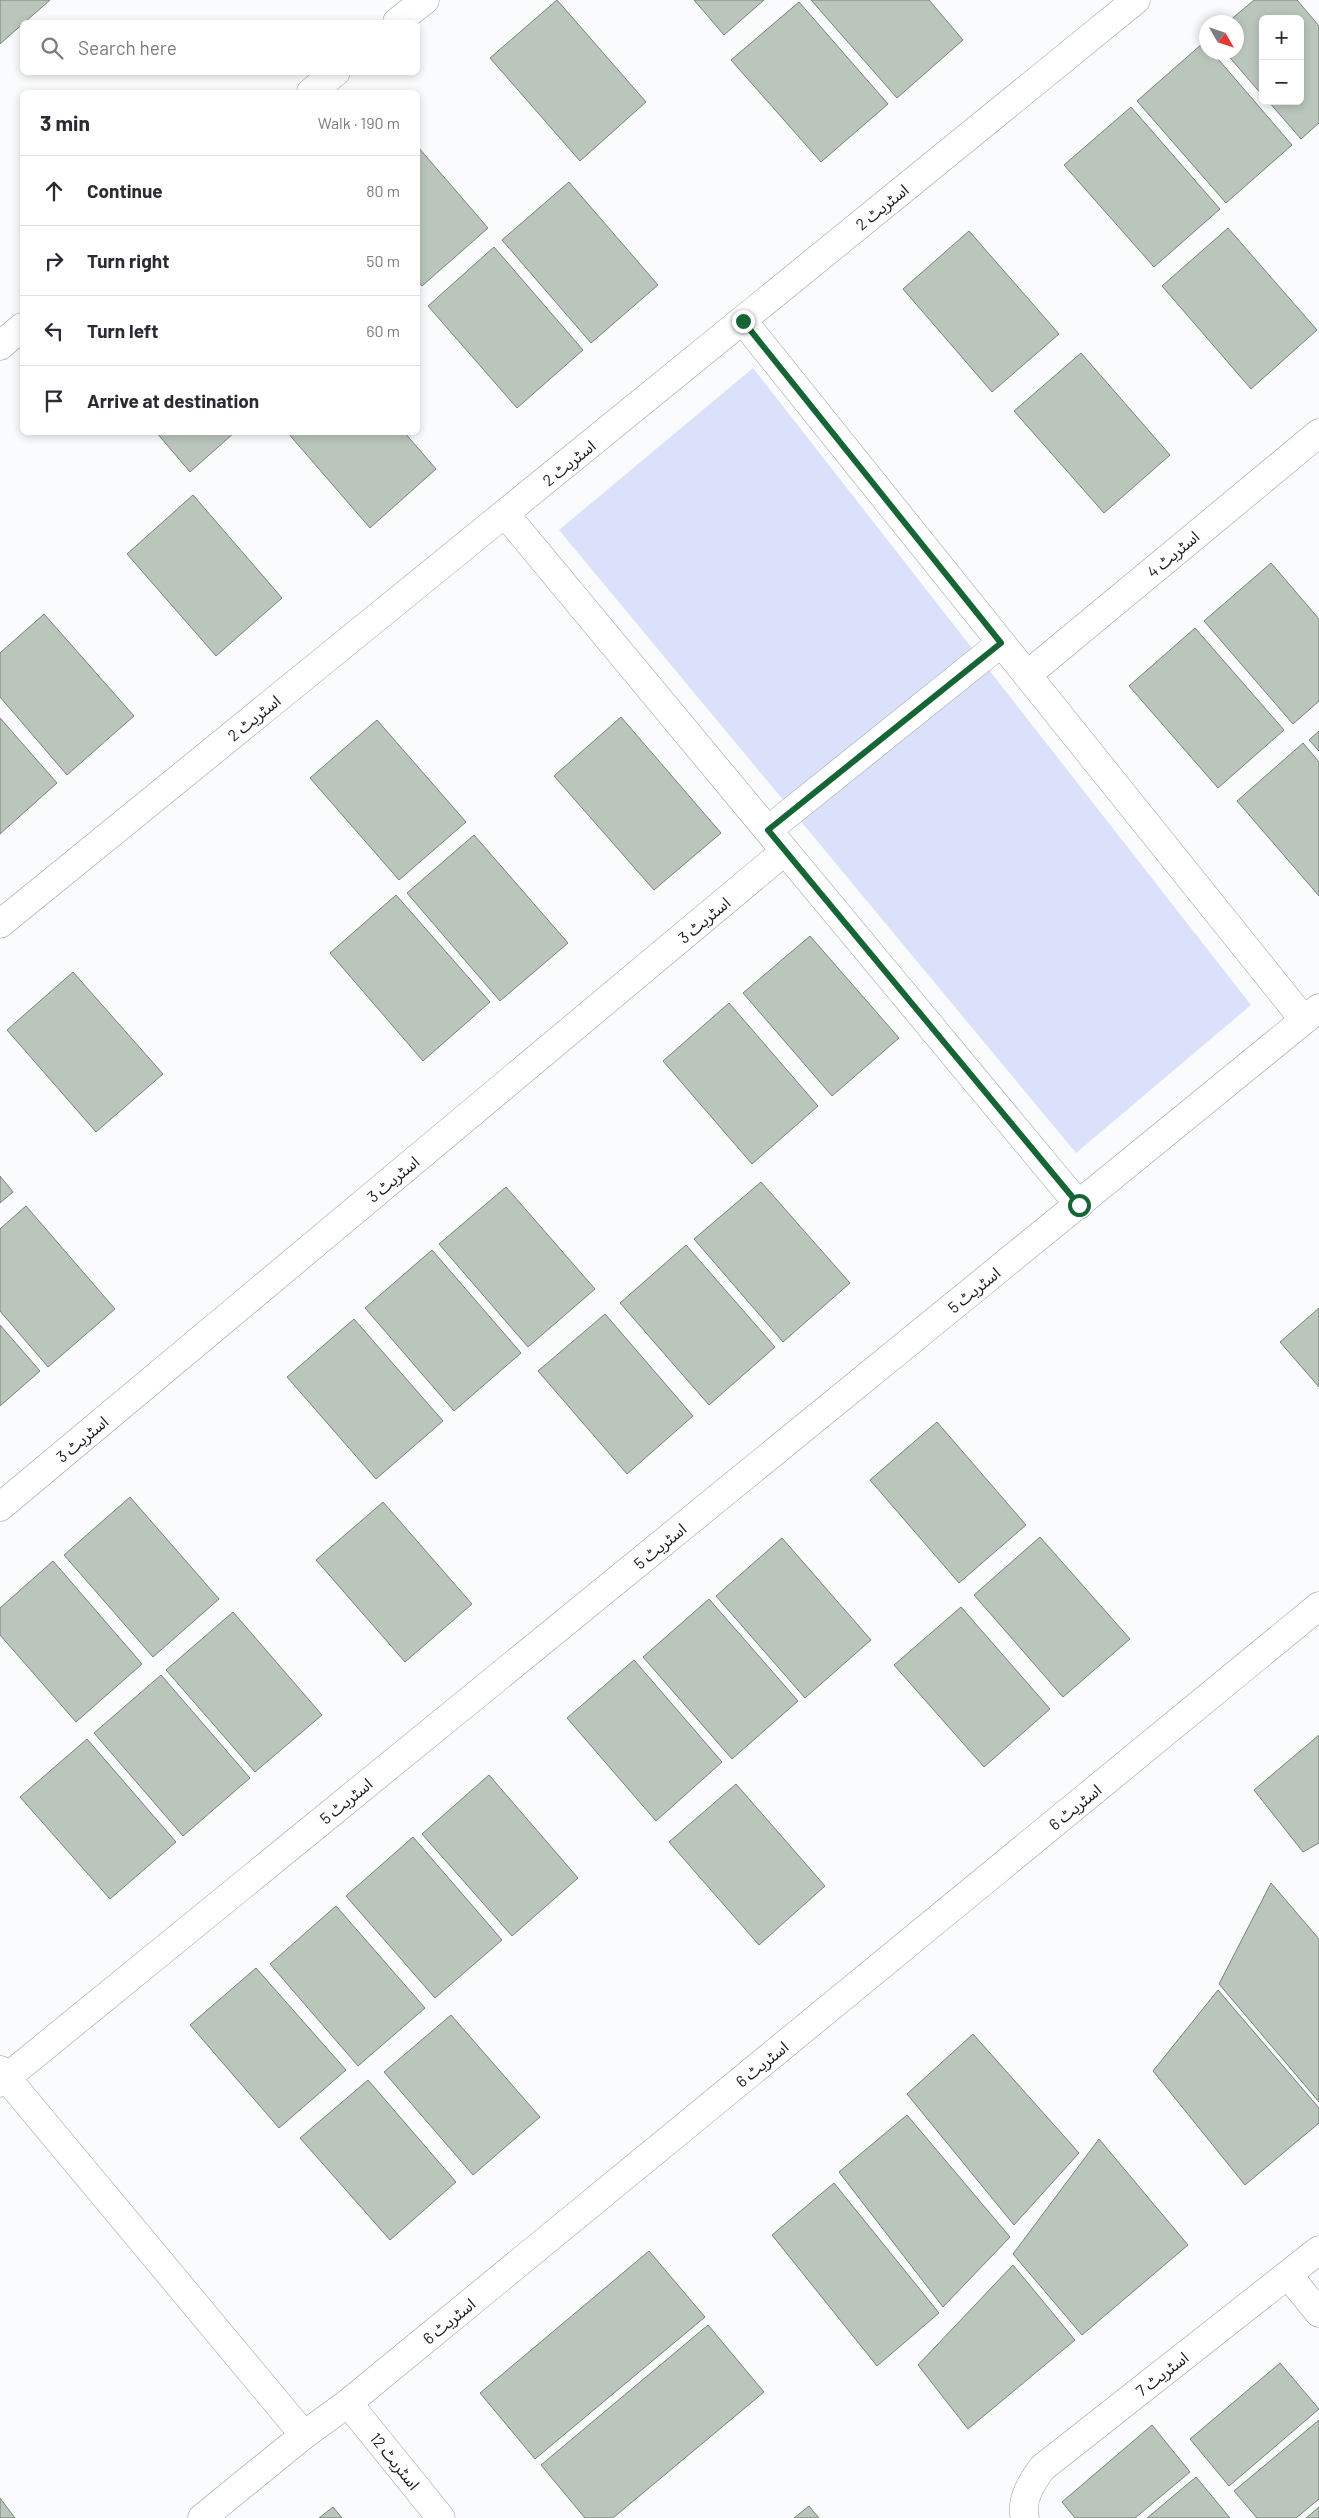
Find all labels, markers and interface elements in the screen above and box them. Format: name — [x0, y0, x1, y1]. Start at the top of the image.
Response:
north arrow — [1199, 15, 1244, 60]
map controls — [1259, 15, 1304, 105]
button: + — [1259, 15, 1304, 60]
search box — [20, 20, 420, 75]
icon: search — [38, 34, 66, 62]
text: Search here — [78, 36, 177, 59]
button: − — [1259, 60, 1304, 105]
text: 3 min — [40, 110, 90, 135]
text: Walk · 190 m — [318, 113, 400, 132]
icon: ahead — [40, 177, 68, 205]
text: Continue — [87, 179, 163, 202]
street label: اسٹریٹ 2 — [852, 180, 912, 234]
text: 80 m — [366, 181, 400, 200]
icon: right — [40, 247, 68, 275]
text: Turn right — [87, 249, 169, 272]
text: 50 m — [366, 251, 400, 270]
route end — [732, 310, 755, 333]
icon: left — [40, 317, 68, 345]
text: Turn left — [87, 319, 158, 342]
text: 60 m — [366, 321, 400, 340]
icon: arrive — [40, 387, 68, 415]
text: Arrive at destination — [87, 389, 259, 412]
street label: اسٹریٹ 2 — [539, 436, 599, 490]
street label: اسٹریٹ 4 — [1143, 526, 1203, 582]
street label: اسٹریٹ 2 — [224, 691, 284, 745]
street label: اسٹریٹ 3 — [674, 892, 734, 948]
street label: اسٹریٹ 3 — [363, 1151, 423, 1207]
route start — [1068, 1194, 1091, 1217]
street label: اسٹریٹ 5 — [944, 1263, 1004, 1317]
street label: اسٹریٹ 3 — [52, 1411, 112, 1467]
street label: اسٹریٹ 5 — [630, 1519, 690, 1573]
street label: اسٹریٹ 5 — [316, 1774, 376, 1828]
street label: اسٹریٹ 6 — [1045, 1780, 1105, 1834]
street label: اسٹریٹ 6 — [732, 2037, 792, 2091]
street label: اسٹریٹ 6 — [419, 2294, 479, 2348]
street label: اسٹریٹ 7 — [1132, 2347, 1192, 2401]
street label: اسٹریٹ 12 — [366, 2428, 424, 2494]

